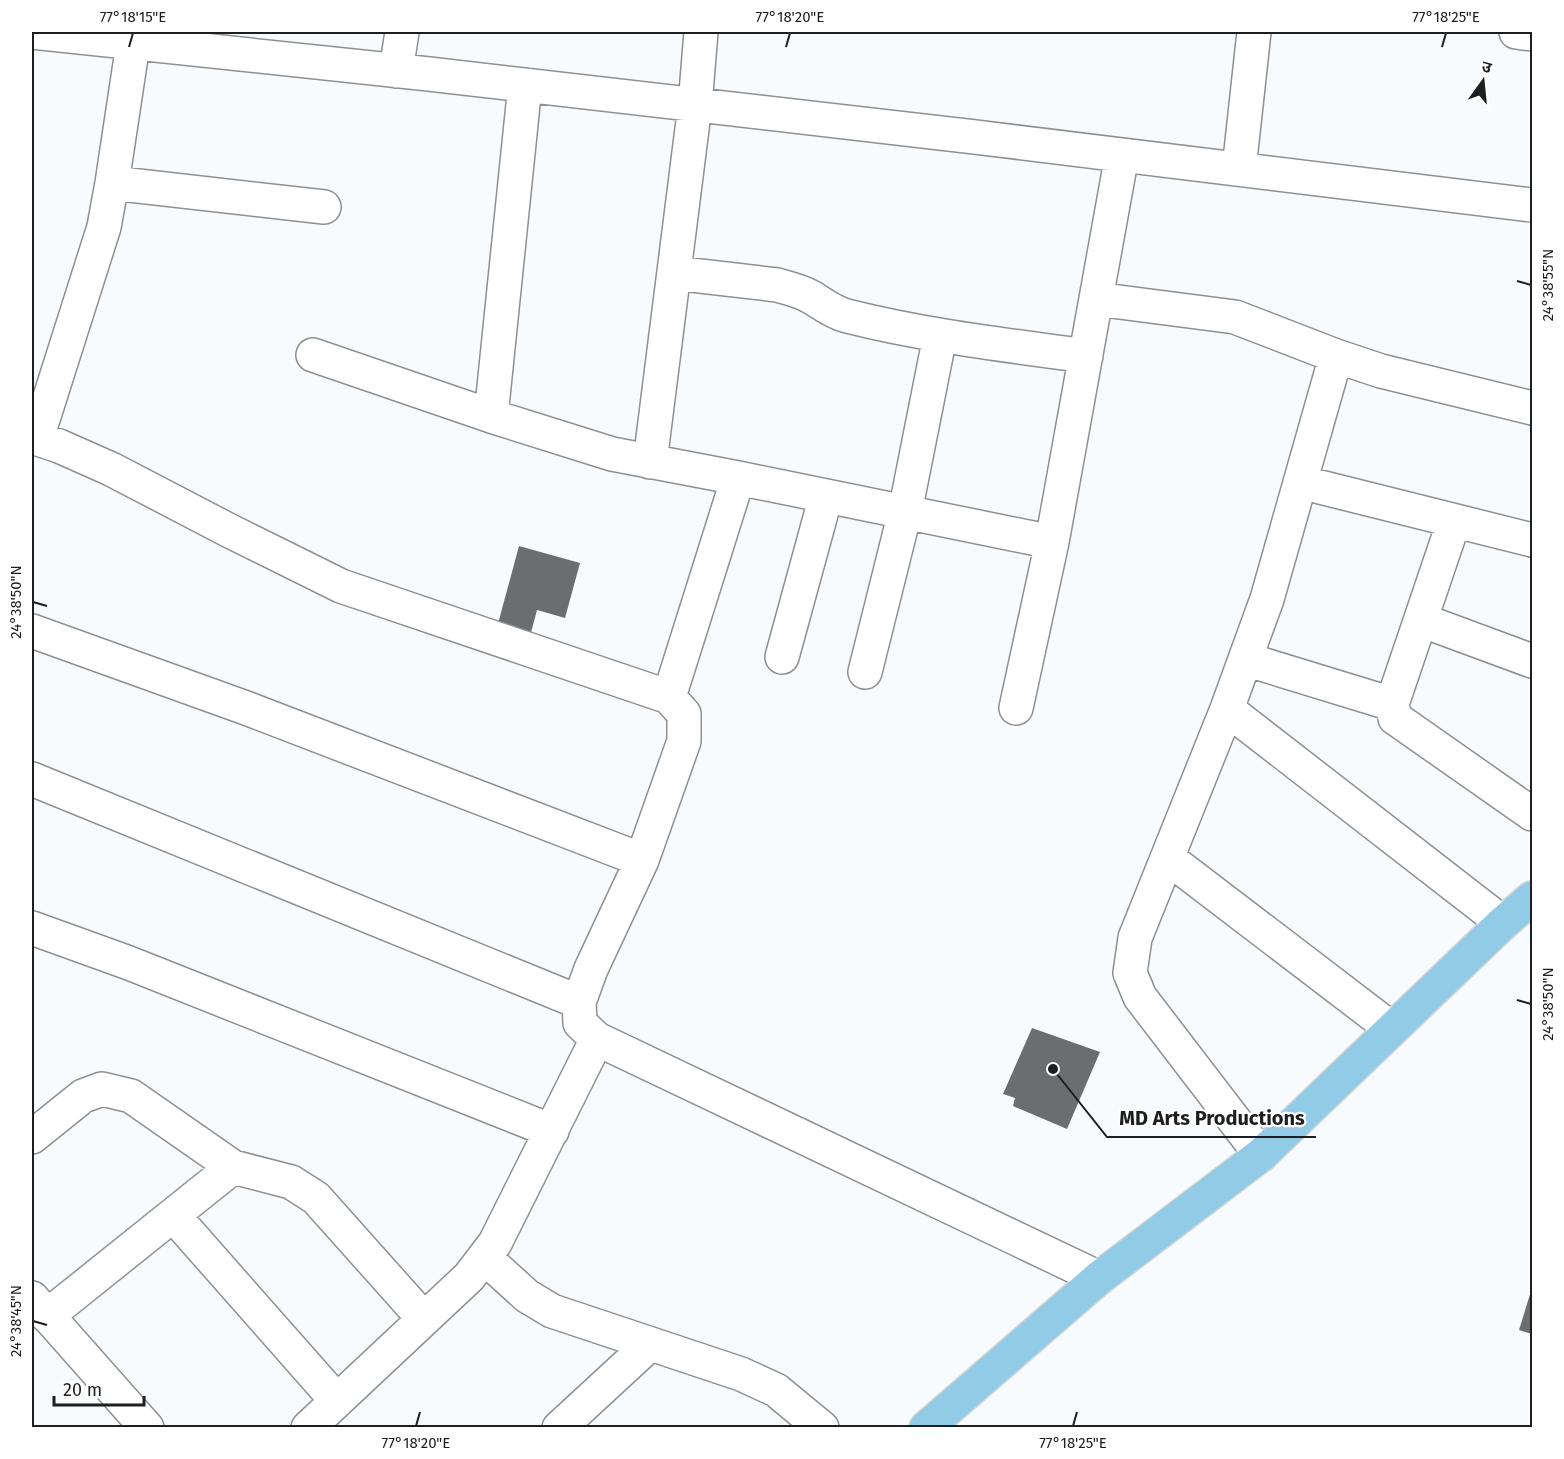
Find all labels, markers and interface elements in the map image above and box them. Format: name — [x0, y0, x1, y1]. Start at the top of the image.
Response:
text: 77°18'15"E — [100, 8, 166, 26]
text: 77°18'20"E — [756, 8, 824, 26]
text: 77°18'25"E — [1412, 8, 1480, 26]
north arrow — [1453, 51, 1513, 111]
text: उ — [1480, 57, 1494, 78]
text: 24°38'55"N — [1539, 249, 1557, 321]
text: 24°38'50"N — [7, 565, 25, 639]
text: 24°38'50"N — [1539, 967, 1557, 1041]
callout: MD Arts Productions — [1107, 1099, 1316, 1137]
text: MD Arts Productions — [1119, 1106, 1305, 1130]
text: 24°38'45"N — [7, 1285, 25, 1357]
scale bar — [54, 1369, 144, 1407]
text: 20 m — [63, 1379, 102, 1401]
text: 77°18'20"E — [382, 1434, 450, 1452]
text: 77°18'25"E — [1039, 1434, 1107, 1452]

